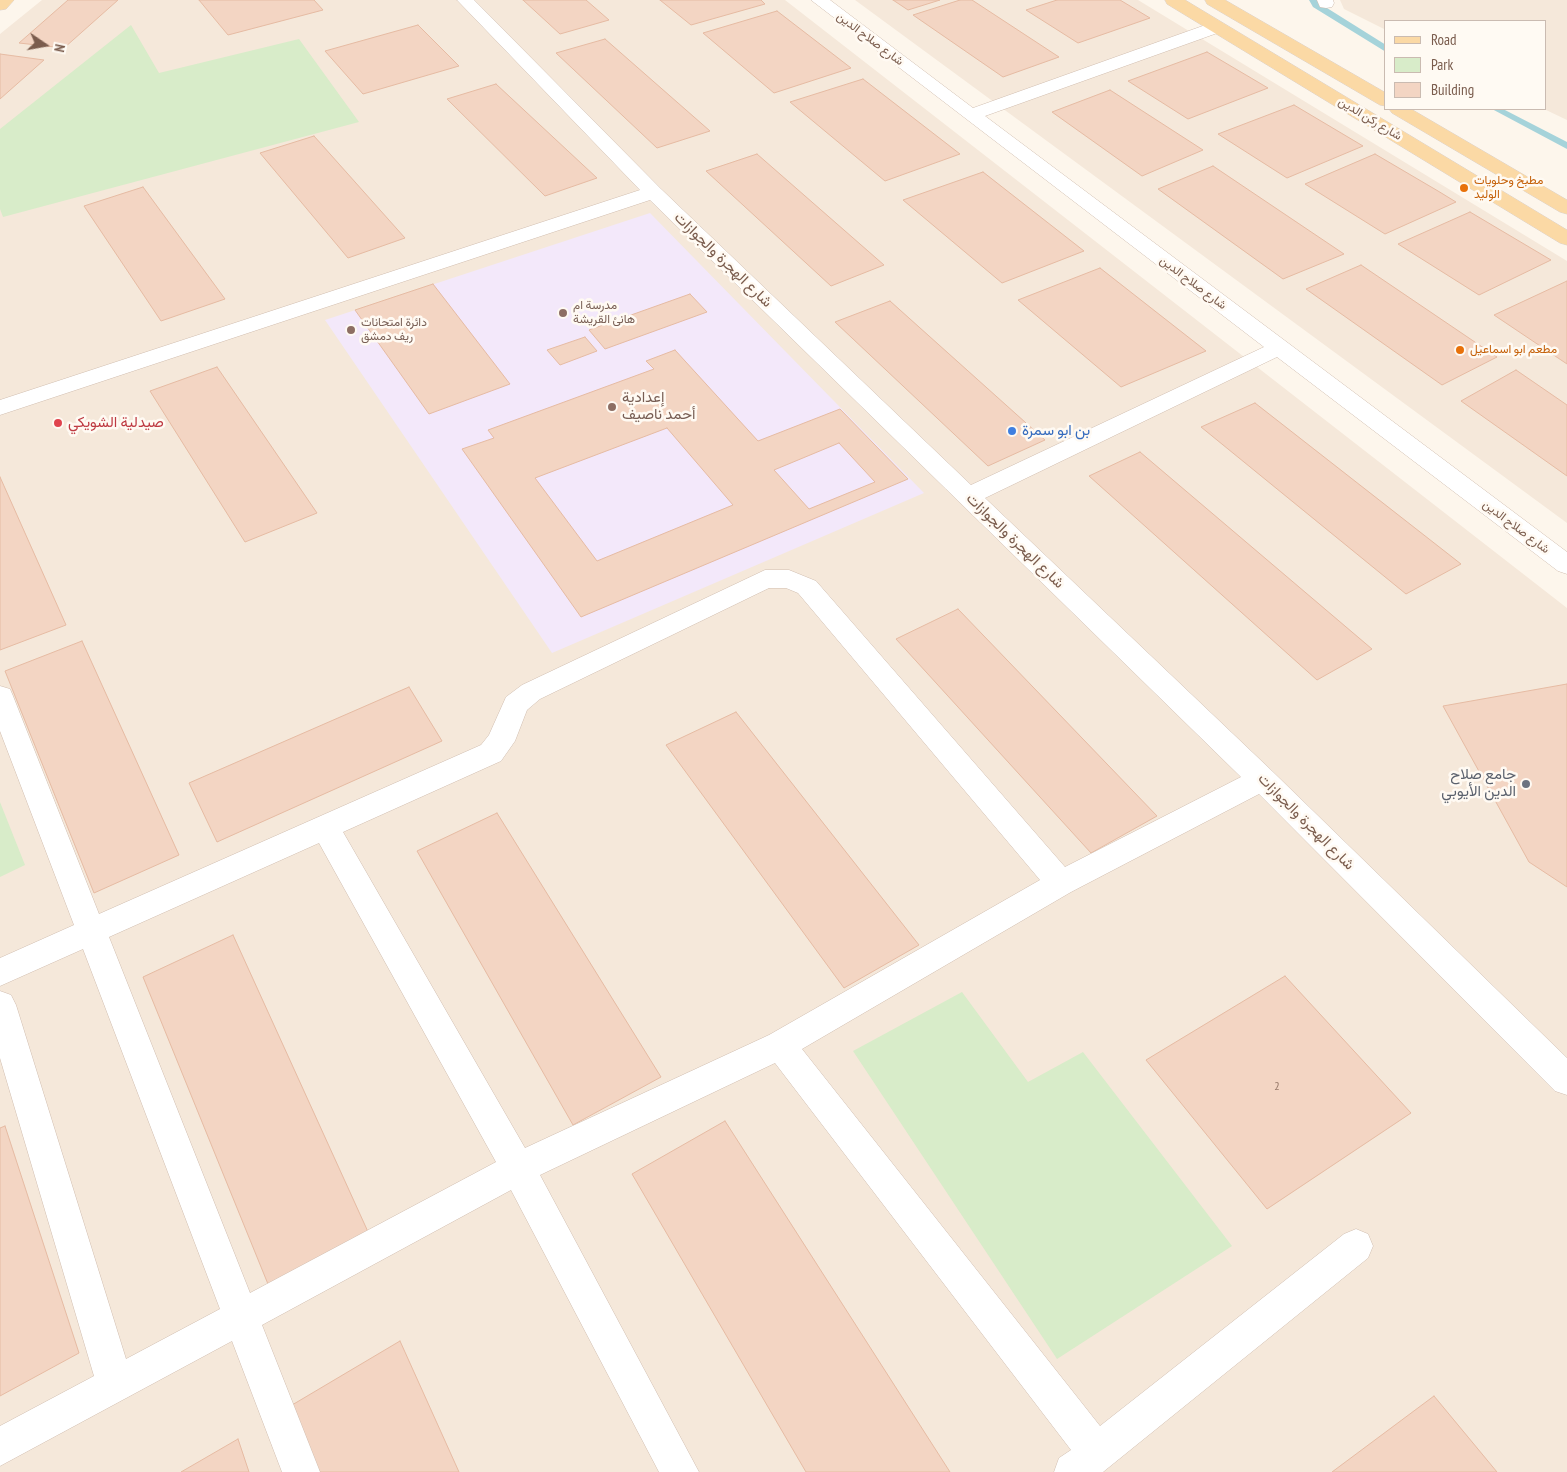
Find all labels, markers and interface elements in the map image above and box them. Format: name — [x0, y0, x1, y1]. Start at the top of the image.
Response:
street label: شارع صلاح الدين — [834, 9, 906, 69]
north arrow — [20, 20, 70, 70]
legend — [1384, 20, 1547, 110]
text: Road — [1431, 30, 1457, 49]
text: N — [50, 43, 69, 54]
text: Park — [1431, 55, 1453, 74]
text: Building — [1431, 80, 1474, 99]
street label: شارع ركن الدين — [1336, 94, 1404, 144]
place label: مطبخ وحلويات الوليد — [1474, 174, 1543, 202]
marker: مطبخ وحلويات الوليد — [1458, 182, 1470, 194]
street label: شارع الهجرة والجوازات — [670, 209, 776, 311]
street label: شارع صلاح الدين — [1157, 253, 1229, 313]
place label: مدرسة ام هانئ القريشة — [573, 299, 635, 327]
marker: مدرسة ام هانئ القريشة — [557, 307, 569, 319]
place label: دائرة امتحانات ريف دمشق — [361, 316, 427, 344]
marker: دائرة امتحانات ريف دمشق — [345, 324, 357, 336]
place label: مطعم ابو اسماعيل — [1470, 343, 1557, 357]
marker: مطعم ابو اسماعيل — [1454, 344, 1466, 356]
place label: إعدادية أحمد ناصيف — [622, 389, 695, 424]
marker: إعدادية أحمد ناصيف — [606, 401, 618, 413]
place label: صيدلية الشويكي — [68, 414, 164, 432]
marker: صيدلية الشويكي — [52, 417, 64, 429]
place label: بن ابو سمرة — [1022, 422, 1090, 440]
marker: بن ابو سمرة — [1006, 425, 1018, 437]
street label: شارع الهجرة والجوازات — [962, 490, 1068, 592]
street label: شارع صلاح الدين — [1480, 497, 1552, 557]
place label: جامع صلاح الدين الأيوبي — [1441, 766, 1516, 801]
street label: شارع الهجرة والجوازات — [1254, 770, 1358, 874]
marker: جامع صلاح الدين الأيوبي — [1520, 778, 1532, 790]
house number: 2 — [1274, 1080, 1280, 1094]

